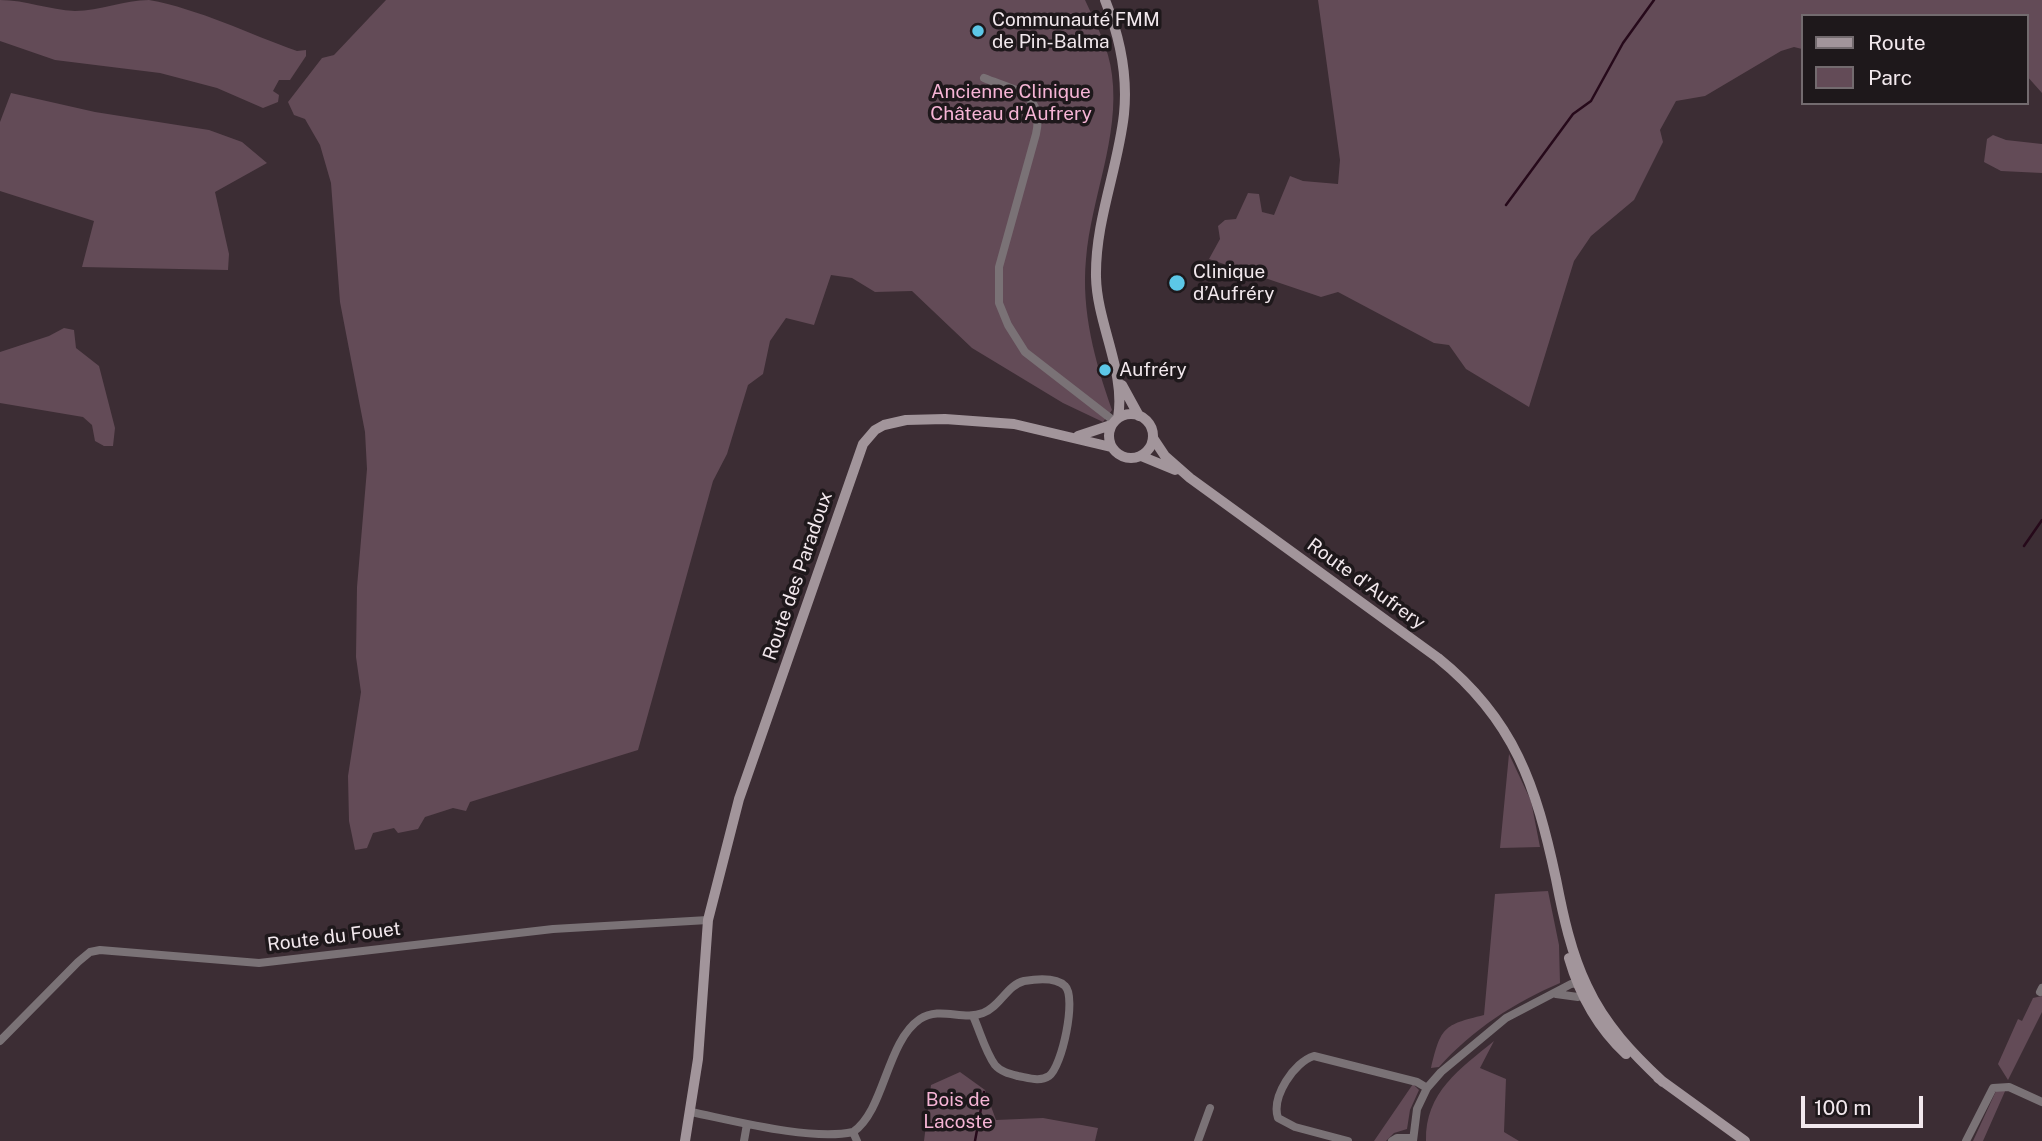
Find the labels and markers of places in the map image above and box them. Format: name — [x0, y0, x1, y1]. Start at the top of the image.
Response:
place label: Communauté FMM de Pin-Balma — [992, 9, 1160, 53]
marker: Communauté FMM de Pin-Balma — [970, 23, 986, 39]
place label: Clinique d’Aufréry — [1193, 261, 1275, 305]
marker: Clinique d’Aufréry — [1167, 273, 1187, 293]
place label: Aufréry — [1119, 359, 1187, 381]
marker: Aufréry — [1097, 362, 1113, 378]

